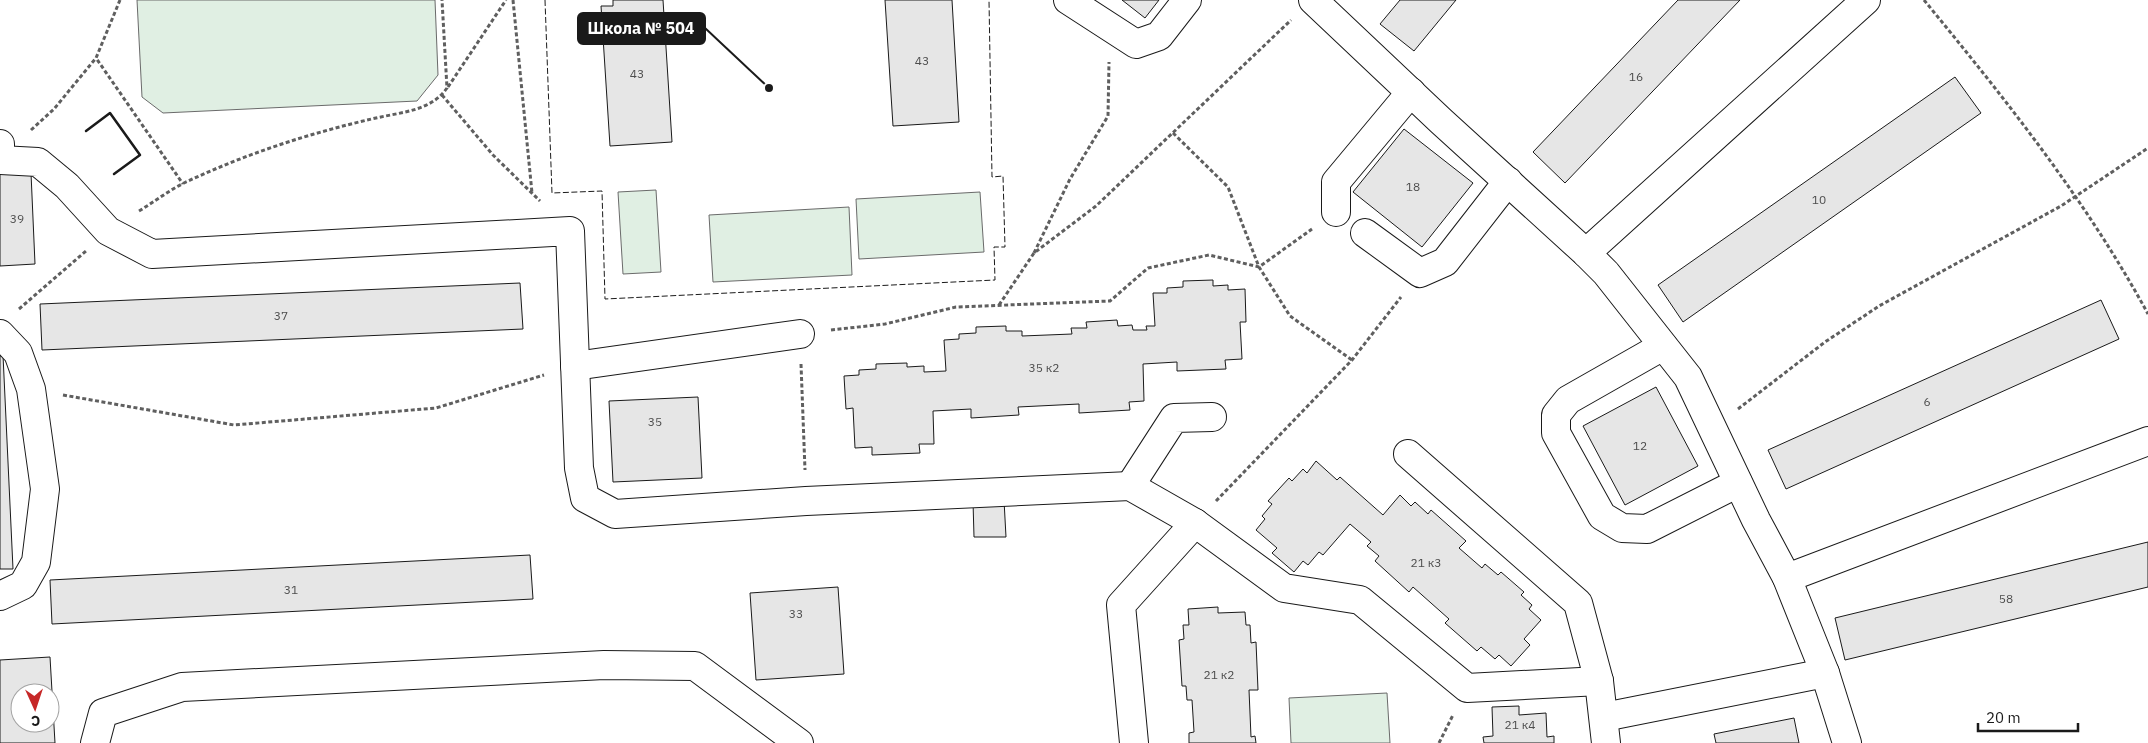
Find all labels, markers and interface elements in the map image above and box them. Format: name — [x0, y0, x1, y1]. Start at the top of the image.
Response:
callout: Школа № 504 — [578, 13, 705, 44]
text: Школа № 504 — [588, 18, 695, 38]
house number: 43 — [915, 53, 929, 68]
house number: 43 — [630, 66, 644, 81]
house number: 16 — [1629, 69, 1643, 84]
house number: 18 — [1406, 179, 1420, 194]
house number: 10 — [1812, 192, 1826, 207]
house number: 39 — [10, 211, 24, 226]
house number: 37 — [274, 308, 288, 323]
house number: 35 к2 — [1028, 360, 1060, 375]
house number: 6 — [1923, 394, 1931, 409]
house number: 35 — [648, 414, 662, 429]
house number: 12 — [1633, 438, 1647, 453]
house number: 21 к3 — [1410, 555, 1442, 570]
house number: 31 — [284, 582, 298, 597]
house number: 58 — [1999, 591, 2013, 606]
house number: 33 — [789, 606, 803, 621]
house number: 21 к2 — [1203, 667, 1235, 682]
north arrow — [10, 683, 60, 733]
scale bar — [1978, 700, 2078, 732]
text: 20 m — [1986, 708, 2021, 727]
text: С — [31, 712, 41, 730]
house number: 21 к4 — [1504, 717, 1536, 732]

